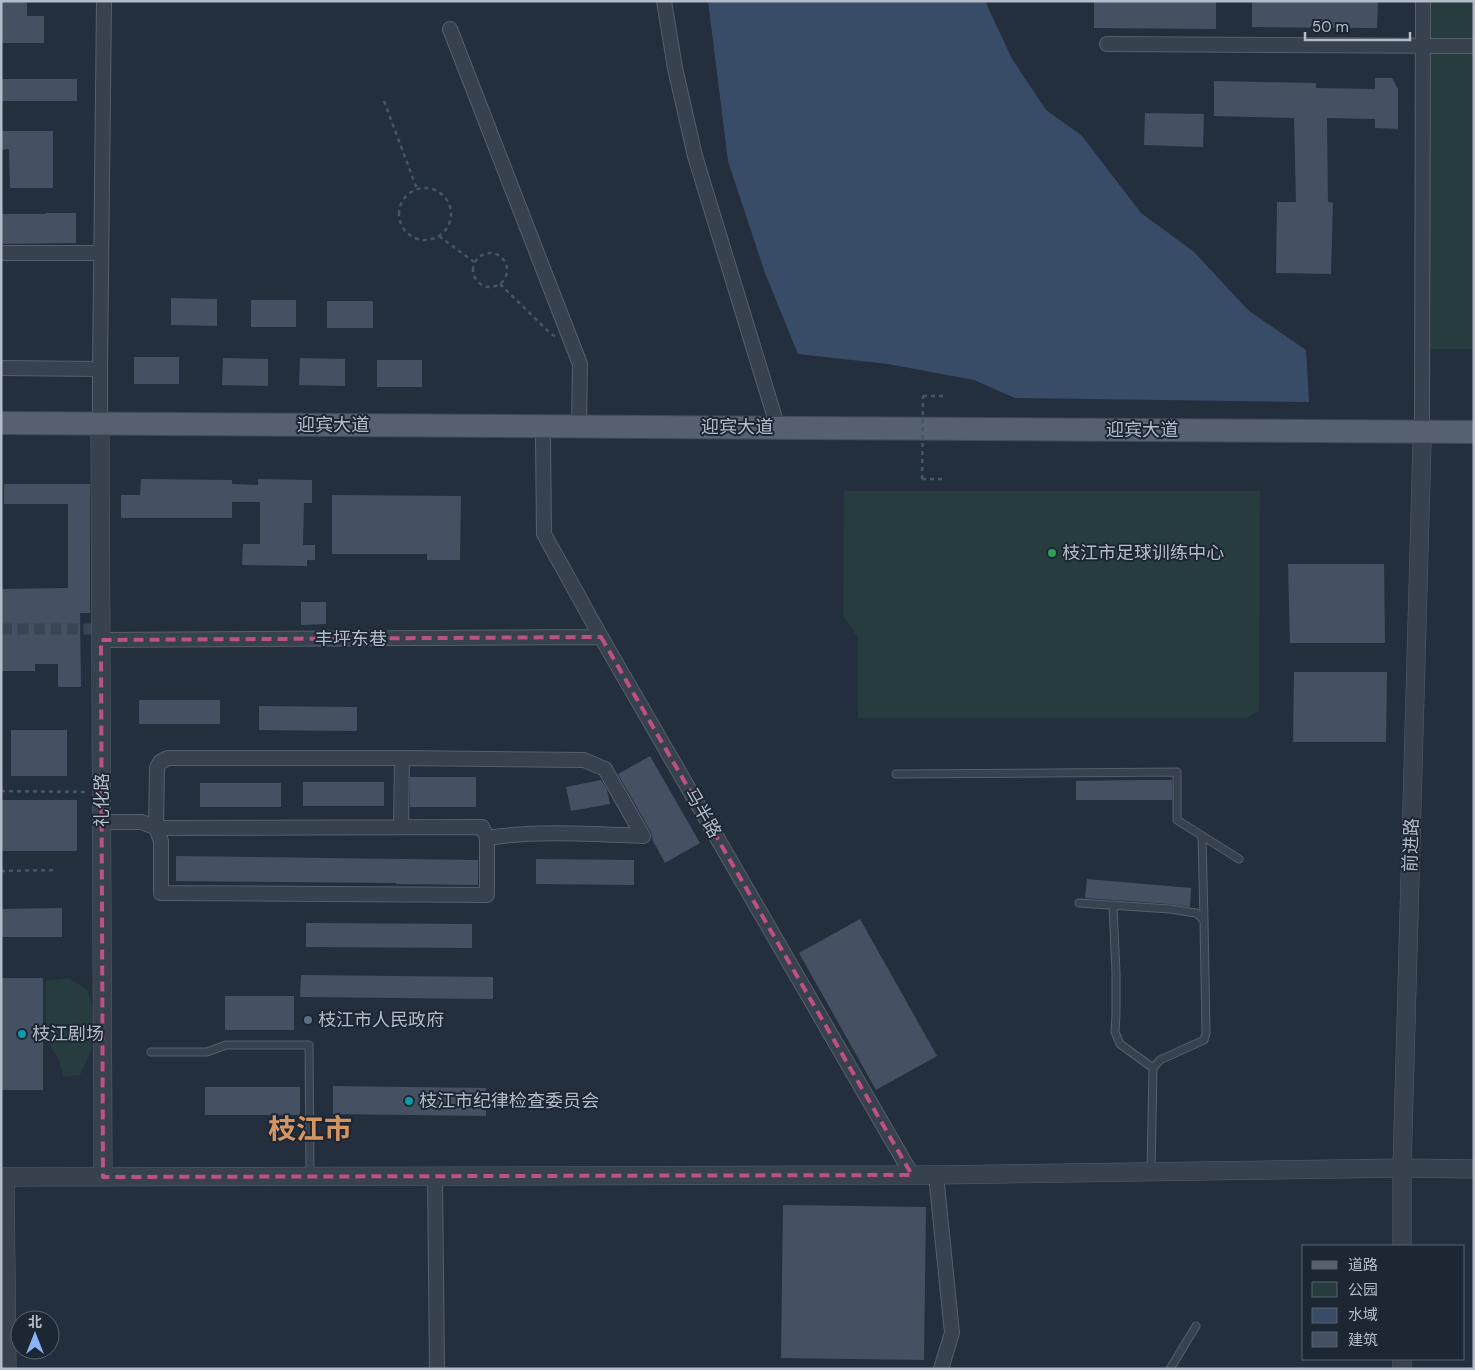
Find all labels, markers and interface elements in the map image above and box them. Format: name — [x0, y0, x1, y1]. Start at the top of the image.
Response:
scale bar — [1305, 10, 1410, 42]
text: 50 m — [1312, 17, 1349, 37]
street label: 迎宾大道 — [297, 413, 369, 437]
street label: 迎宾大道 — [701, 415, 773, 439]
street label: 迎宾大道 — [1106, 418, 1178, 442]
place label: 枝江市足球训练中心 — [1062, 541, 1224, 565]
marker: 枝江市足球训练中心 — [1046, 547, 1058, 559]
street label: 丰坪东巷 — [315, 627, 387, 651]
street label: 礼化路 — [90, 773, 114, 827]
street label: 马半路 — [679, 784, 727, 842]
street label: 前进路 — [1398, 818, 1424, 872]
place label: 枝江市人民政府 — [318, 1008, 444, 1032]
marker: 枝江市人民政府 — [302, 1014, 314, 1026]
place label: 枝江剧场 — [32, 1022, 104, 1046]
marker: 枝江剧场 — [16, 1028, 28, 1040]
place label: 枝江市纪律检查委员会 — [419, 1089, 599, 1113]
marker: 枝江市纪律检查委员会 — [403, 1095, 415, 1107]
district label: 枝江市 — [268, 1111, 352, 1148]
legend — [1302, 1245, 1465, 1360]
text: 道路 — [1348, 1255, 1378, 1275]
text: 公园 — [1348, 1280, 1378, 1300]
text: 水域 — [1348, 1305, 1378, 1325]
north arrow — [10, 1310, 60, 1360]
text: 北 — [28, 1313, 42, 1331]
text: 建筑 — [1348, 1330, 1378, 1350]

